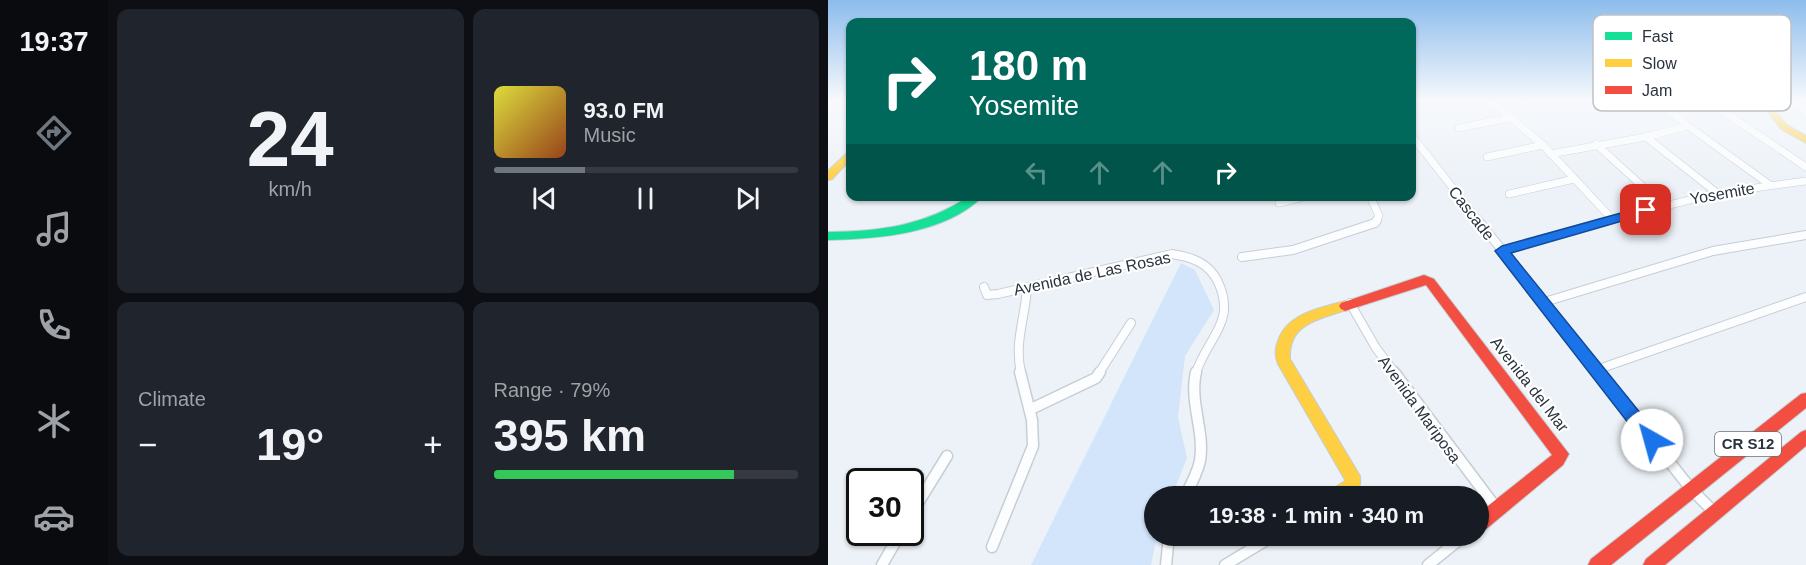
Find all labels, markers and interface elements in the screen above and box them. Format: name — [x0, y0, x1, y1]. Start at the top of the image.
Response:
legend — [1593, 15, 1791, 111]
text: 19:37 — [19, 27, 89, 57]
text: Fast — [1642, 28, 1674, 45]
icon: right — [870, 42, 948, 120]
text: 180 m — [969, 42, 1088, 89]
text: Slow — [1642, 55, 1677, 72]
text: Jam — [1642, 82, 1672, 99]
text: Yosemite — [969, 91, 1079, 121]
text: 24 — [247, 95, 334, 183]
text: 93.0 FM — [584, 98, 664, 123]
icon: directions — [33, 112, 75, 154]
text: Music — [584, 124, 636, 146]
icon: left — [1020, 156, 1053, 189]
icon: ahead — [1083, 156, 1116, 189]
icon: ahead — [1146, 156, 1179, 189]
icon: right — [1209, 156, 1242, 189]
text: km/h — [269, 178, 312, 200]
street label: Yosemite — [1688, 179, 1756, 208]
icon: previous — [528, 182, 561, 215]
icon: pause — [629, 182, 662, 215]
icon: next — [731, 182, 764, 215]
street label: Cascade — [1445, 183, 1498, 243]
pin — [1620, 184, 1671, 235]
icon: arrive — [1629, 193, 1662, 226]
icon: music — [33, 208, 75, 250]
street label: Avenida de Las Rosas — [1012, 249, 1172, 298]
icon: phone — [33, 304, 75, 346]
street label: Avenida del Mar — [1487, 334, 1572, 436]
street label: Avenida Mariposa — [1375, 353, 1464, 466]
text: Range · 79% — [494, 379, 610, 401]
text: Climate — [138, 388, 206, 410]
icon: climate — [33, 400, 75, 442]
position arrow — [1620, 408, 1684, 472]
text: 395 km — [494, 410, 646, 461]
text: 19° — [256, 419, 324, 470]
text: − — [138, 426, 157, 463]
text: + — [423, 426, 443, 463]
road number: CR S12 — [1715, 432, 1781, 456]
speed limit sign: 30 — [846, 468, 924, 546]
icon: car — [33, 496, 75, 538]
text: 19:38 · 1 min · 340 m — [1209, 503, 1424, 528]

